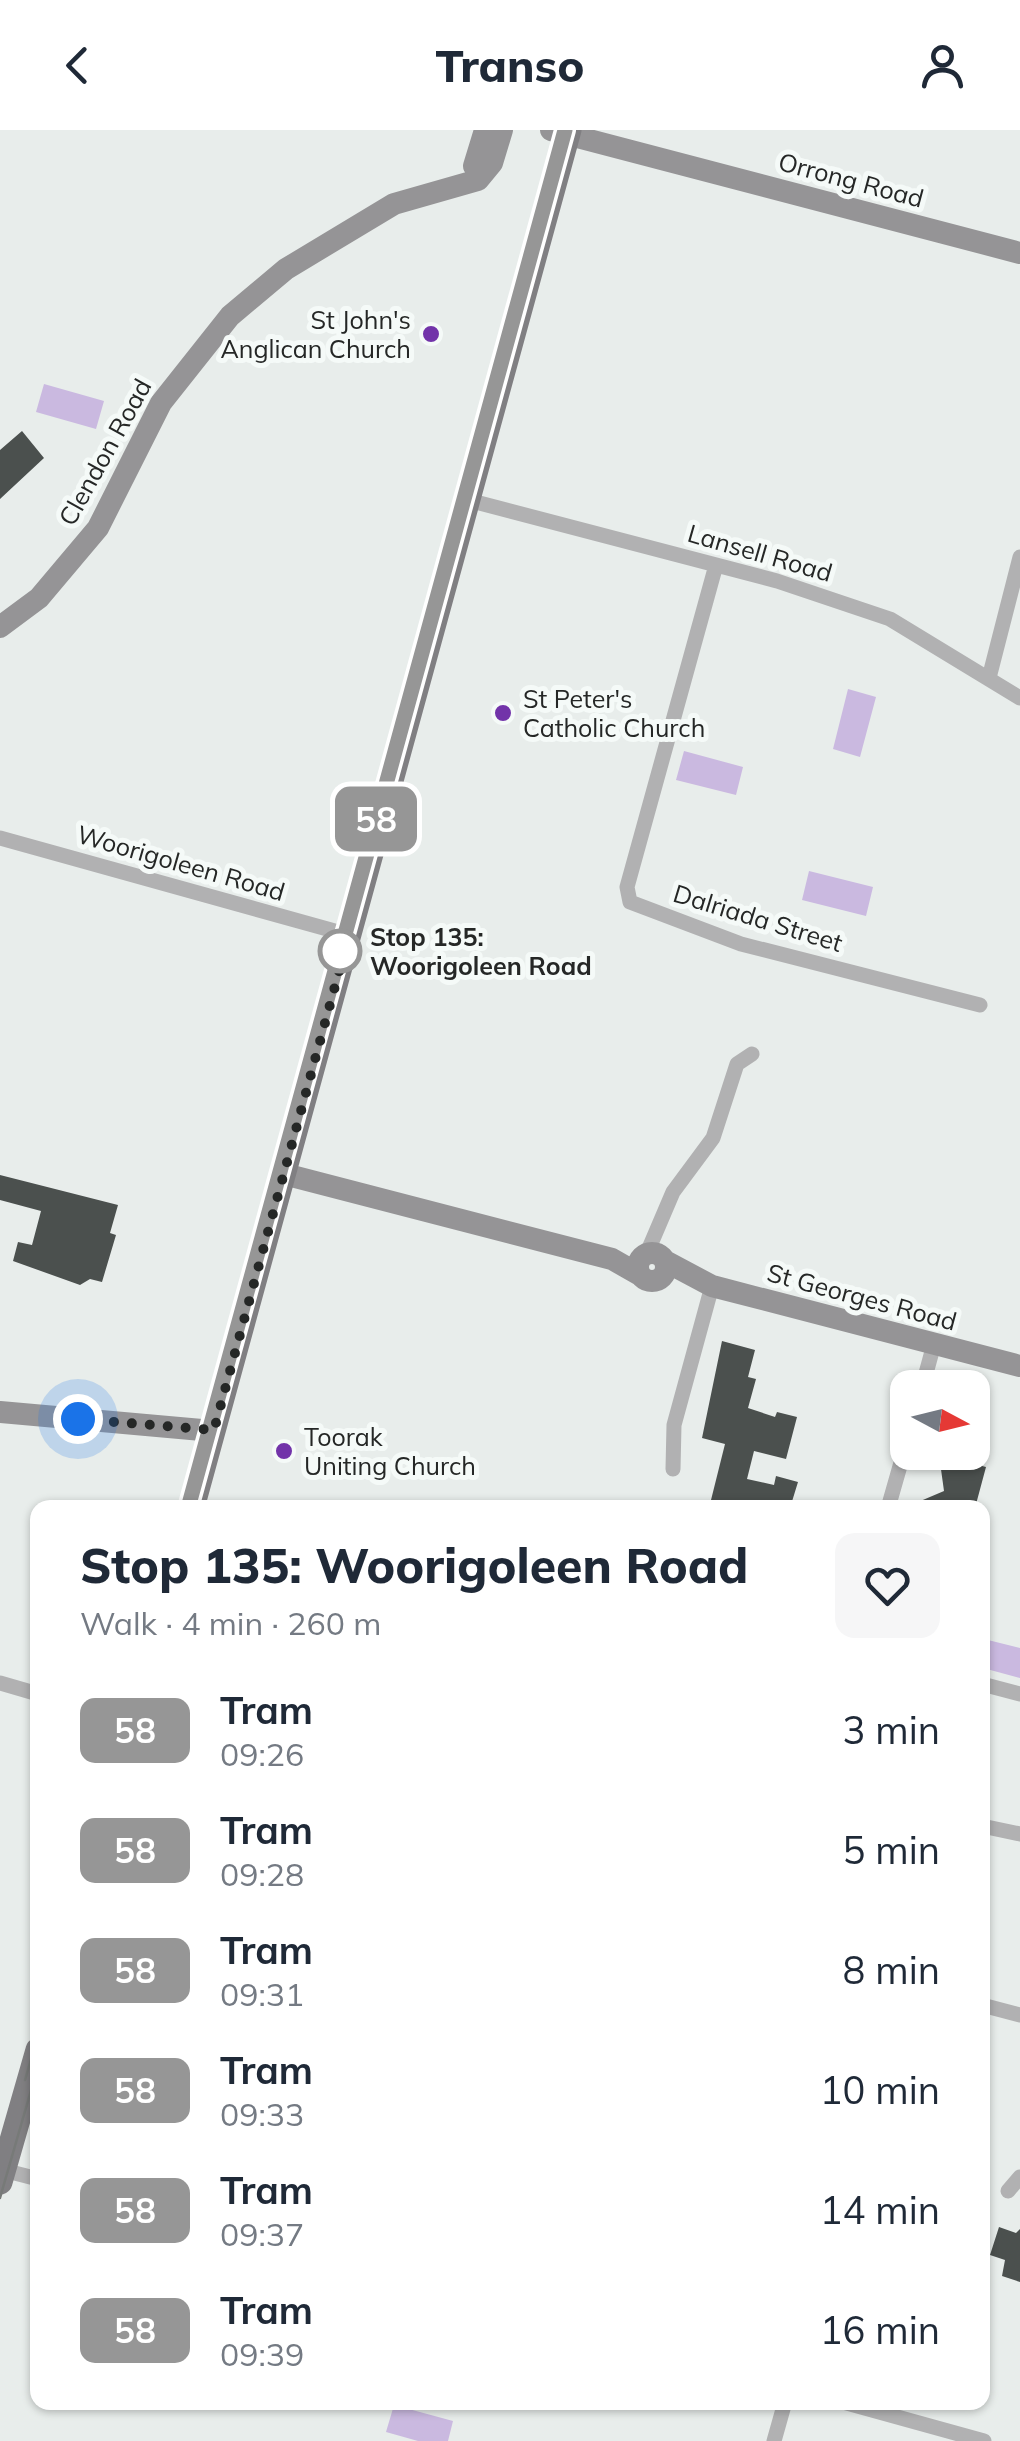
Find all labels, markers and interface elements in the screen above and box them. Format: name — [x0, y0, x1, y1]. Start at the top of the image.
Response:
text: Transo — [436, 37, 584, 93]
icon: back — [50, 38, 105, 93]
icon: person — [915, 38, 970, 93]
street label: Orrong Road — [775, 145, 927, 214]
place label: St John's Anglican Church — [220, 304, 411, 364]
marker: St John's Anglican Church — [420, 323, 442, 345]
street label: Clendon Road — [51, 373, 158, 531]
street label: Lansell Road — [684, 517, 836, 588]
place label: St Peter's Catholic Church — [523, 683, 705, 743]
marker: St Peter's Catholic Church — [492, 702, 514, 724]
line badge: 58 — [331, 786, 421, 852]
text: 58 — [355, 797, 397, 841]
street label: Woorigoleen Road — [74, 818, 289, 907]
street label: Dalriada Street — [670, 877, 847, 958]
place label: Stop 135: Woorigoleen Road — [370, 921, 592, 981]
marker: Stop 135: Woorigoleen Road — [319, 930, 361, 972]
street label: St Georges Road — [764, 1256, 960, 1337]
north arrow — [890, 1370, 990, 1470]
map controls — [890, 1370, 990, 1470]
your location — [53, 1394, 103, 1444]
place label: Toorak Uniting Church — [304, 1421, 476, 1481]
marker: Toorak Uniting Church — [273, 1440, 295, 1462]
button: heart — [835, 1533, 940, 1638]
text: Stop 135: Woorigoleen Road — [80, 1535, 748, 1595]
text: Walk · 4 min · 260 m — [80, 1603, 381, 1643]
text: Tram — [220, 1686, 313, 1734]
text: 3 min — [843, 1706, 940, 1754]
text: 58 — [114, 1708, 156, 1752]
text: 09:26 — [220, 1734, 304, 1774]
text: Tram — [220, 1806, 313, 1854]
text: 5 min — [843, 1826, 940, 1874]
text: 58 — [114, 1828, 156, 1872]
text: 09:28 — [220, 1854, 304, 1894]
text: Tram — [220, 1926, 313, 1974]
text: 8 min — [843, 1946, 940, 1994]
text: 58 — [114, 1948, 156, 1992]
text: 09:31 — [220, 1974, 304, 2014]
text: Tram — [220, 2046, 313, 2094]
text: 10 min — [820, 2066, 940, 2114]
text: 58 — [114, 2068, 156, 2112]
text: 09:33 — [220, 2094, 304, 2134]
text: Tram — [220, 2166, 313, 2214]
text: 14 min — [820, 2186, 940, 2234]
text: 58 — [114, 2188, 156, 2232]
text: 09:37 — [220, 2214, 304, 2254]
text: Tram — [220, 2286, 313, 2334]
text: 16 min — [820, 2306, 940, 2354]
text: 58 — [114, 2308, 156, 2352]
text: 09:39 — [220, 2334, 304, 2374]

